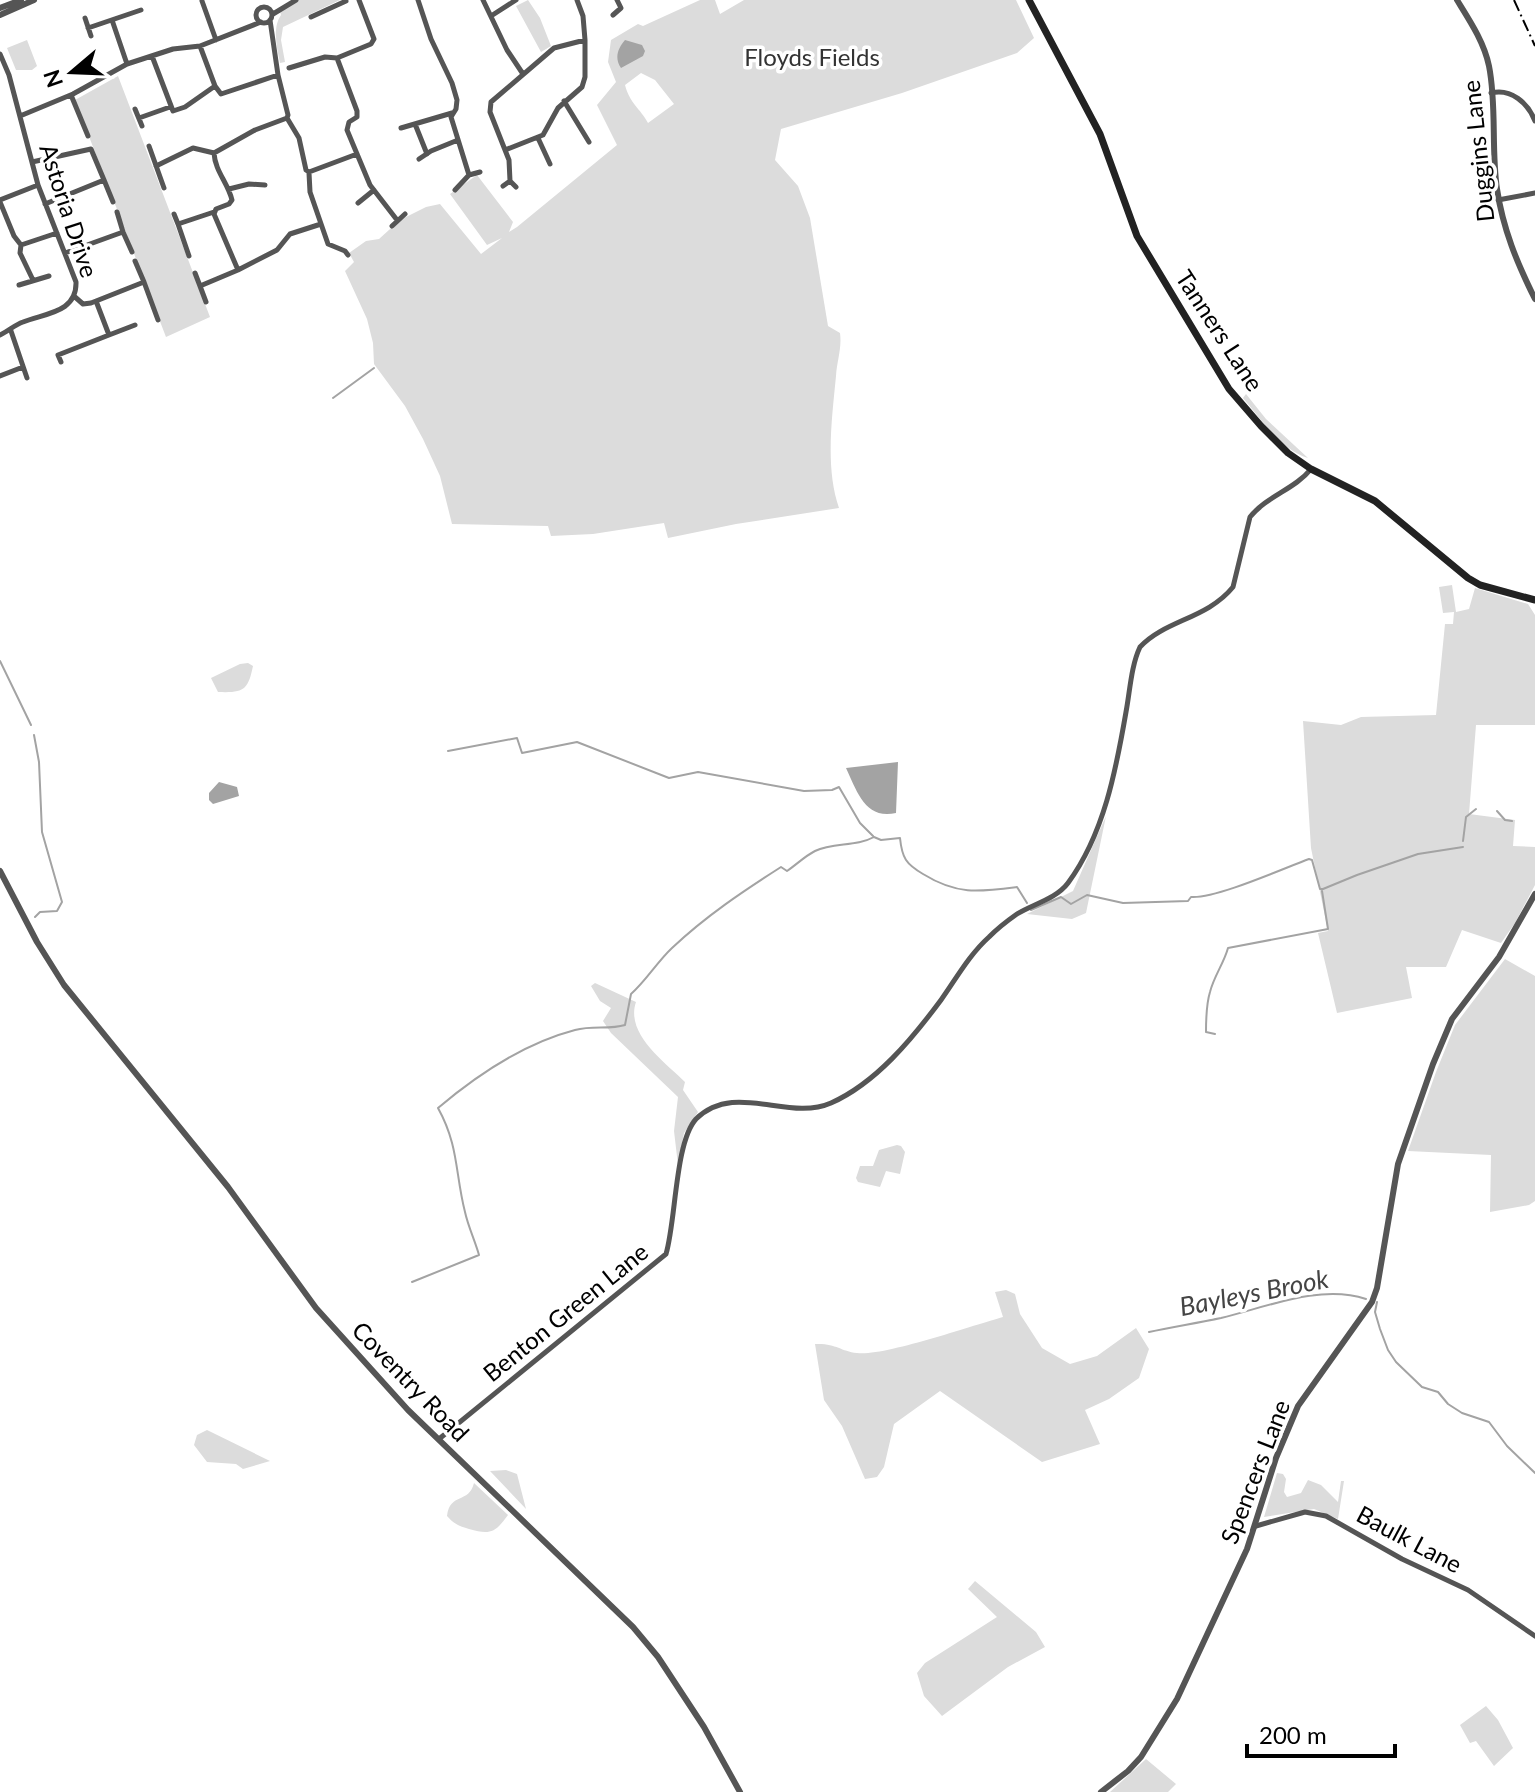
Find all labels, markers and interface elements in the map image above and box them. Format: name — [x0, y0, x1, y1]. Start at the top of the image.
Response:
north arrow — [32, 32, 112, 112]
park label: Floyds Fields — [744, 42, 880, 71]
text: N — [37, 66, 68, 91]
street label: Duggins Lane — [1456, 79, 1499, 223]
street label: Astoria Drive — [34, 140, 105, 281]
street label: Tanners Lane — [1170, 264, 1270, 396]
street label: Benton Green Lane — [477, 1236, 653, 1387]
water label: Bayleys Brook — [1177, 1262, 1332, 1322]
street label: Coventry Road — [347, 1315, 476, 1447]
street label: Spencers Lane — [1214, 1395, 1295, 1547]
street label: Baulk Lane — [1352, 1499, 1467, 1578]
scale bar — [1247, 1708, 1395, 1758]
text: 200 m — [1259, 1720, 1327, 1749]

